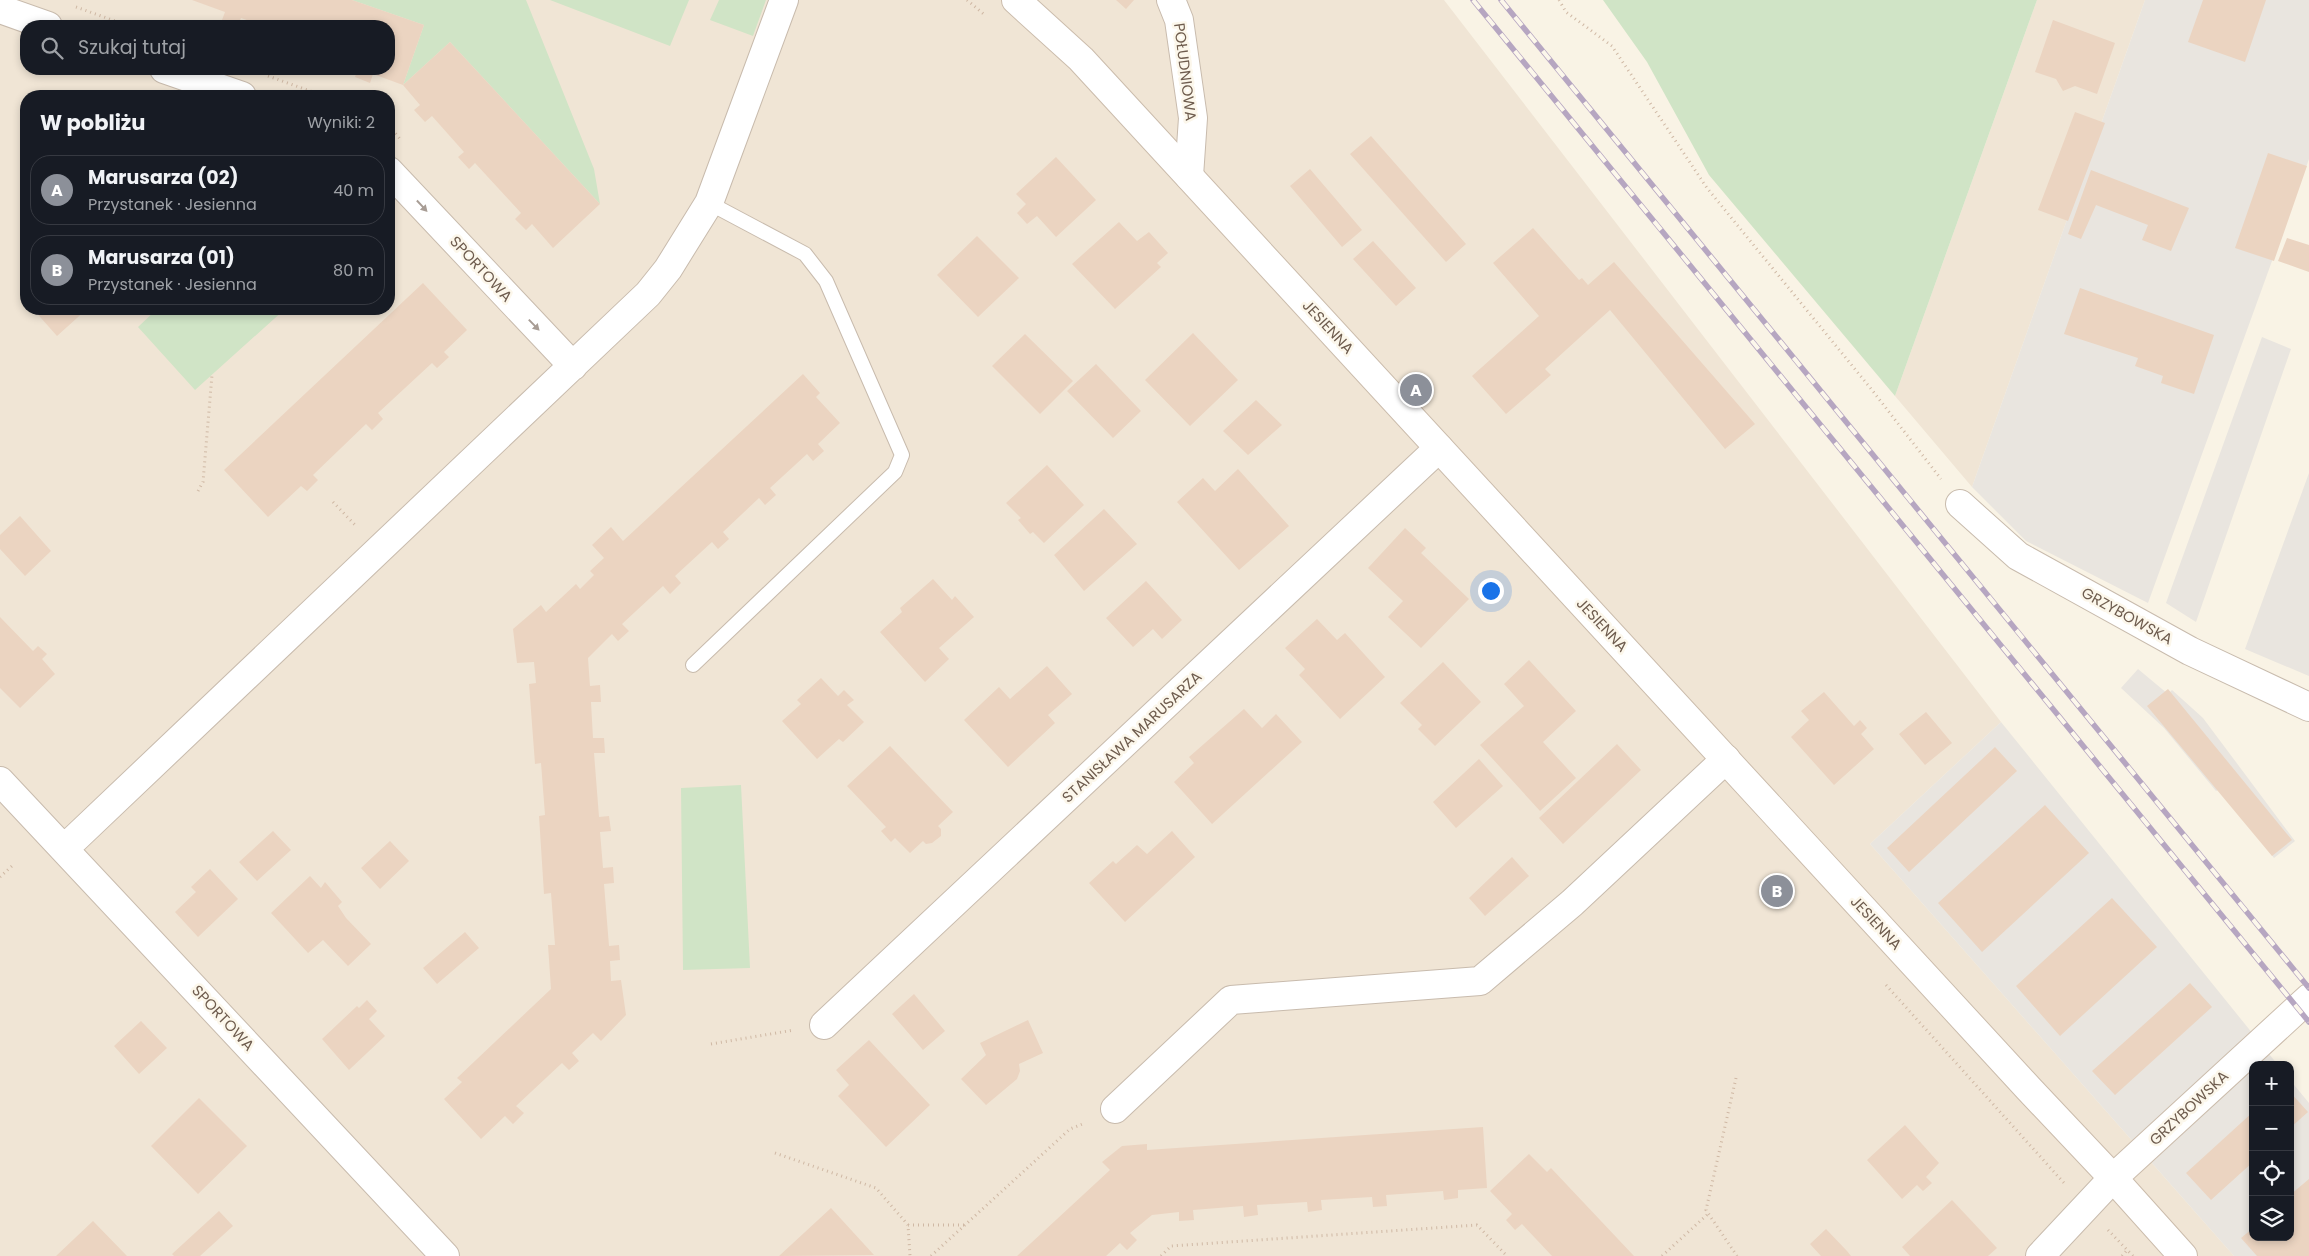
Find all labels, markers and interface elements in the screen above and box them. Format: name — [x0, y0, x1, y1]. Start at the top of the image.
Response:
search box — [20, 20, 395, 75]
street label: POŁUDNIOWA — [1169, 22, 1202, 122]
icon: search — [38, 34, 66, 62]
text: Szukaj tutaj — [78, 34, 186, 61]
text: W pobliżu — [40, 108, 145, 137]
text: Wyniki: 2 — [307, 111, 375, 134]
text: Marusarza (02) — [88, 164, 239, 191]
text: A — [51, 179, 63, 202]
text: 40 m — [333, 179, 374, 202]
text: Przystanek · Jesienna — [88, 193, 257, 216]
one-way arrow — [416, 200, 428, 212]
street label: SPORTOWA — [445, 231, 517, 306]
text: Marusarza (01) — [88, 244, 235, 271]
text: B — [52, 259, 62, 282]
text: 80 m — [333, 259, 374, 282]
text: Przystanek · Jesienna — [88, 273, 257, 296]
street label: JESIENNA — [1298, 295, 1359, 358]
one-way arrow — [528, 318, 540, 330]
pin: A — [1400, 371, 1432, 409]
your location — [1478, 578, 1504, 604]
street label: GRZYBOWSKA — [2078, 582, 2177, 649]
street label: JESIENNA — [1572, 593, 1633, 656]
street label: STANISŁAWA MARUSARZA — [1057, 666, 1206, 807]
pin: B — [1761, 872, 1793, 910]
street label: JESIENNA — [1846, 891, 1907, 954]
street label: SPORTOWA — [187, 980, 259, 1055]
map controls — [2249, 1061, 2294, 1241]
button: + — [2249, 1061, 2294, 1106]
street label: GRZYBOWSKA — [2144, 1065, 2233, 1150]
button: − — [2249, 1106, 2294, 1151]
button: locate — [2249, 1151, 2294, 1196]
button: layers — [2249, 1196, 2294, 1241]

